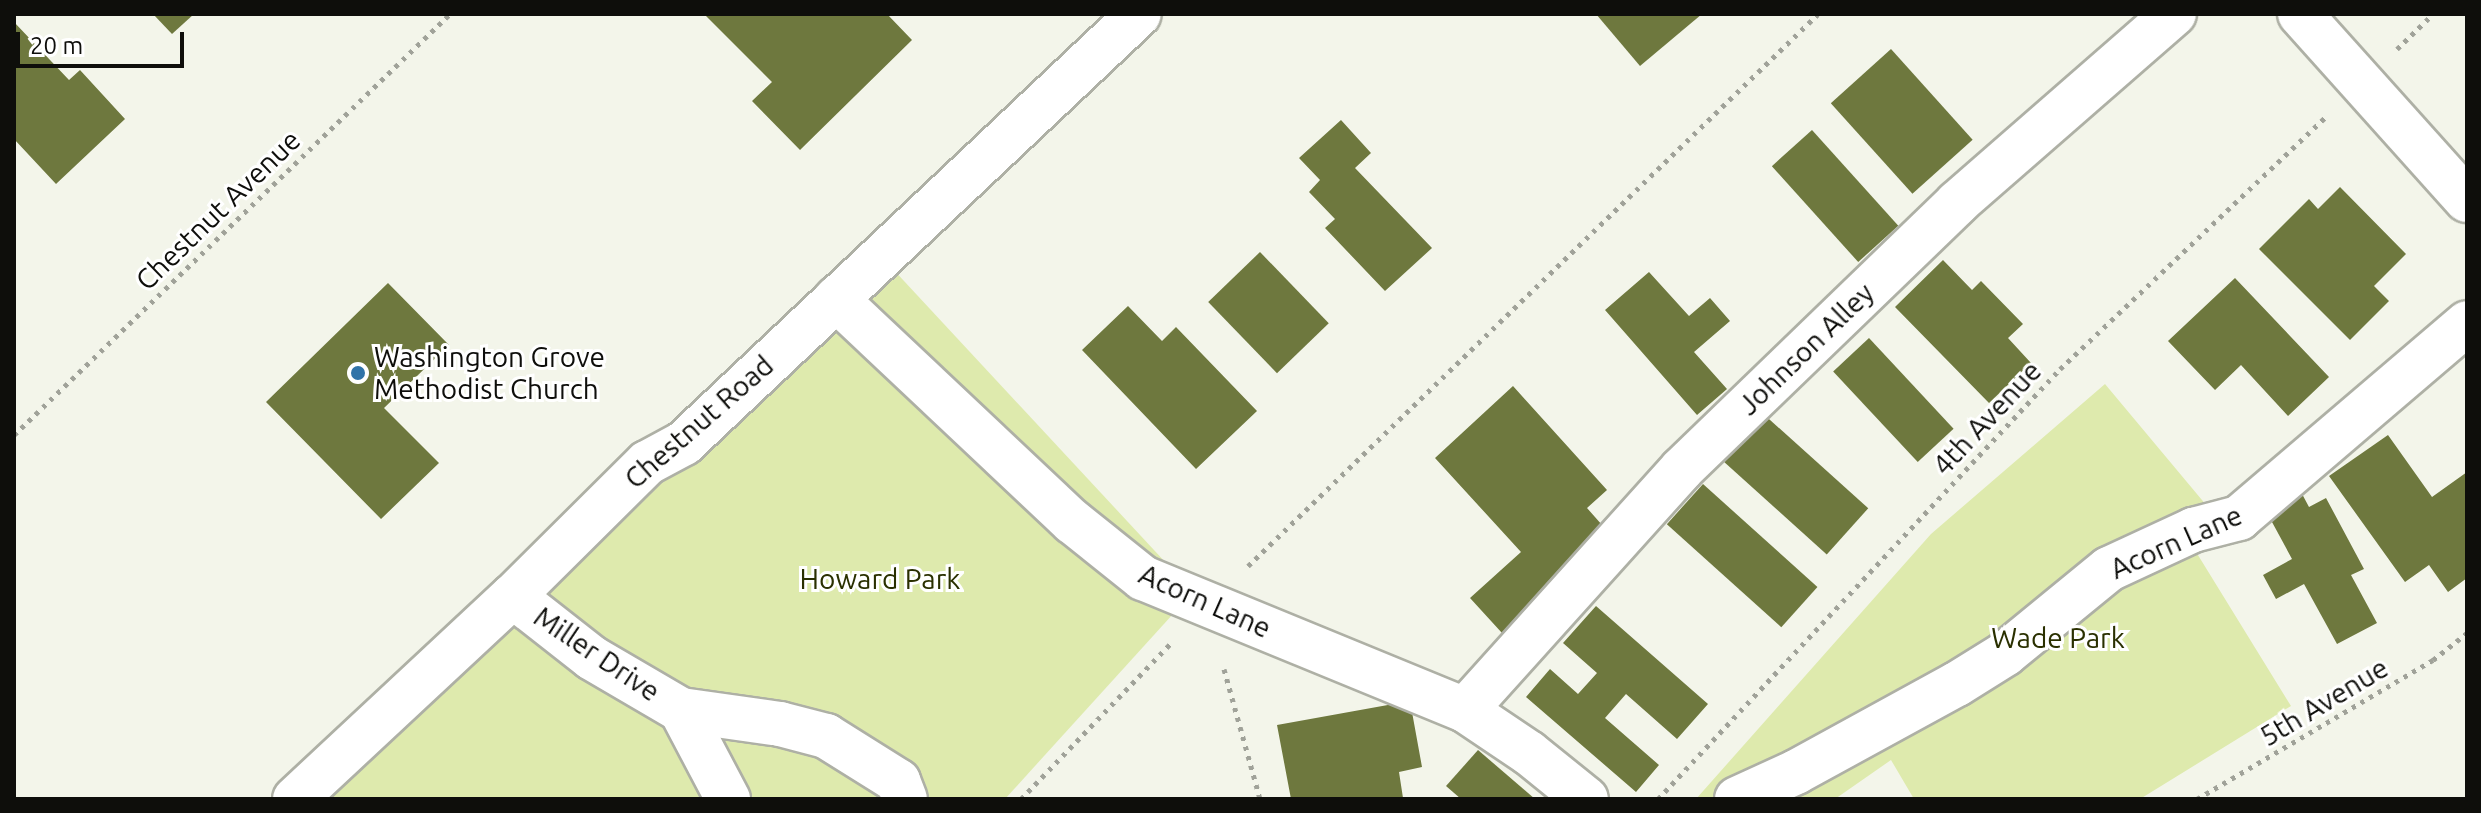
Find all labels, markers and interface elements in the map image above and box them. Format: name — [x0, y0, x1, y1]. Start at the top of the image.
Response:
scale bar — [20, 16, 188, 66]
text: 20 m — [30, 32, 83, 59]
street label: Chestnut Avenue — [129, 123, 307, 297]
street label: Johnson Alley — [1731, 276, 1881, 422]
place label: Washington Grove Methodist Church — [374, 340, 605, 406]
street label: Chestnut Road — [618, 348, 780, 496]
street label: 4th Avenue — [1926, 354, 2048, 482]
marker: Washington Grove Methodist Church — [349, 364, 367, 382]
street label: Acorn Lane — [2105, 498, 2247, 586]
street label: Acorn Lane — [1134, 557, 1276, 645]
park label: Howard Park — [800, 562, 960, 596]
street label: Miller Drive — [528, 600, 666, 708]
park label: Wade Park — [1991, 621, 2125, 655]
street label: 5th Avenue — [2254, 651, 2394, 753]

